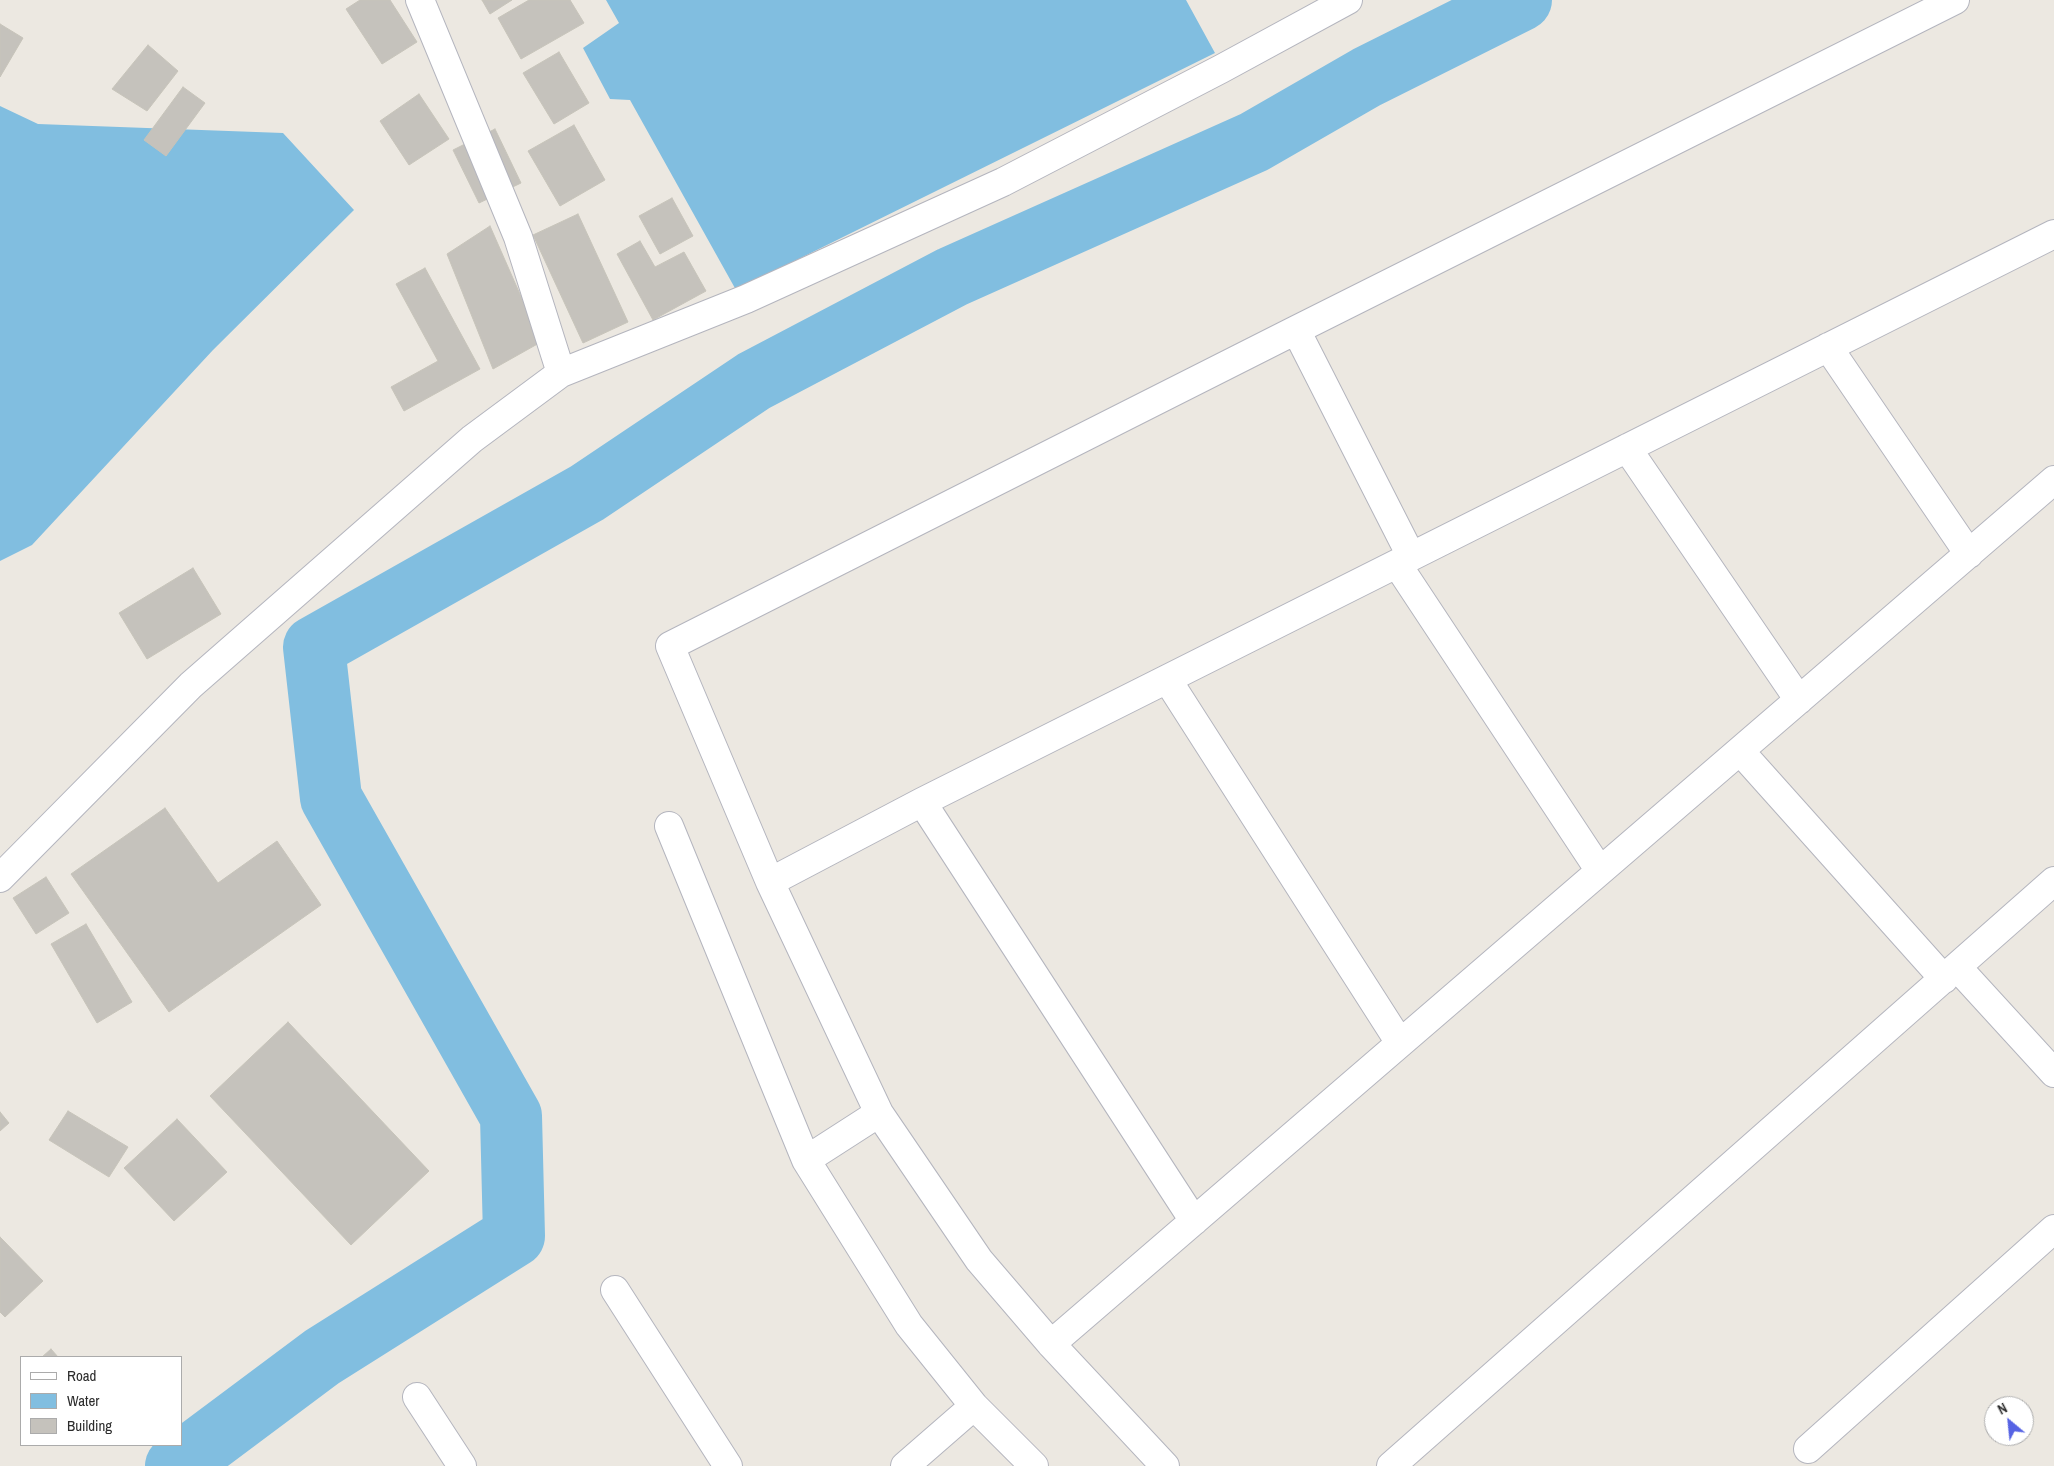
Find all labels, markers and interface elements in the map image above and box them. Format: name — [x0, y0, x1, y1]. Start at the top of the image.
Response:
legend — [20, 1356, 182, 1446]
text: Road — [67, 1365, 96, 1386]
text: Water — [67, 1390, 99, 1411]
north arrow — [1984, 1396, 2034, 1446]
text: N — [1995, 1399, 2010, 1419]
text: Building — [67, 1415, 112, 1436]

